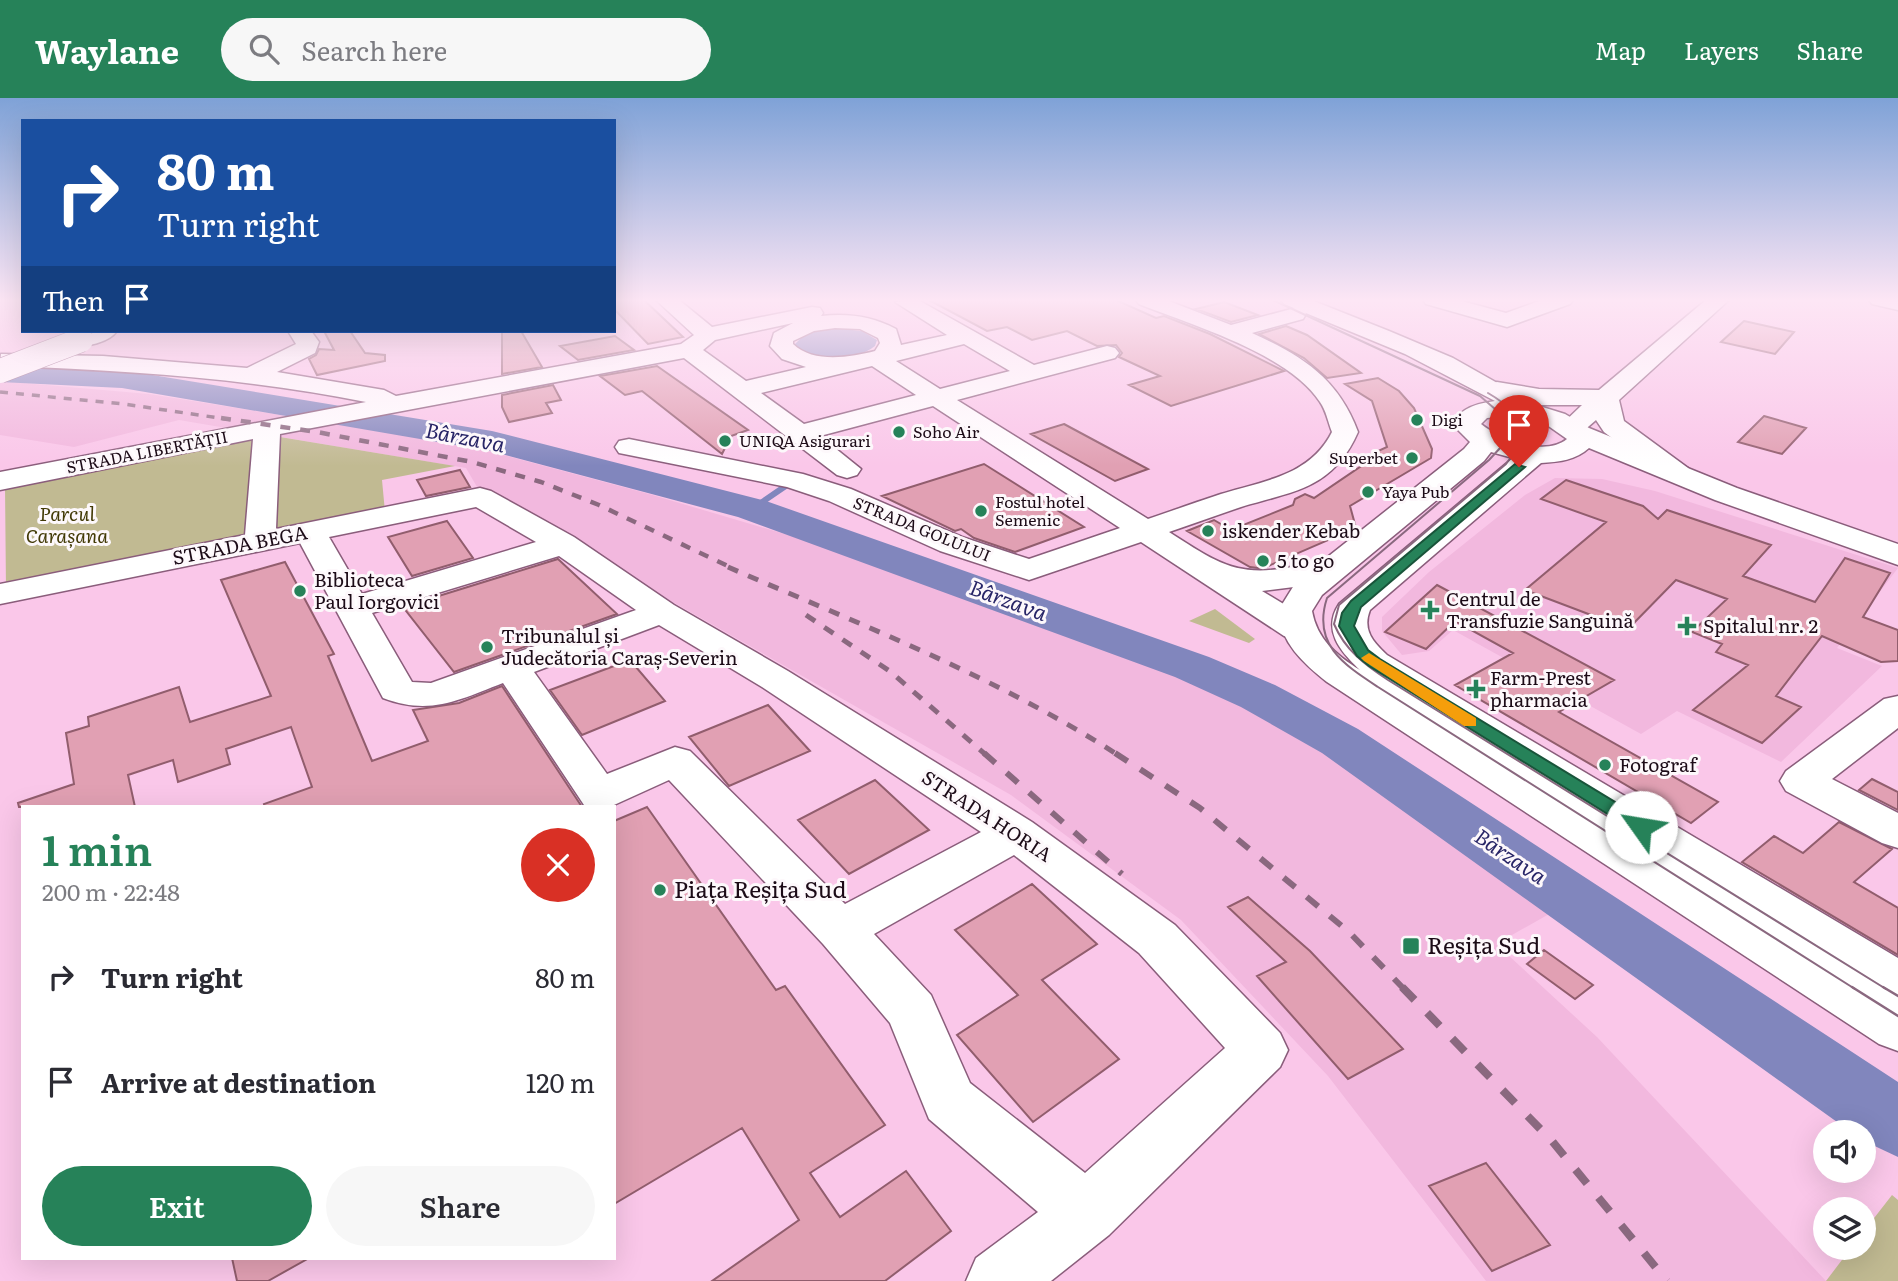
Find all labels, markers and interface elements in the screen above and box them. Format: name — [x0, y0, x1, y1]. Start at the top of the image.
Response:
search box — [221, 18, 711, 81]
text: Waylane — [35, 25, 179, 74]
icon: search — [245, 30, 283, 68]
text: Search here — [301, 30, 447, 69]
text: Map — [1595, 32, 1646, 67]
text: Layers — [1684, 32, 1758, 67]
text: Share — [1796, 32, 1863, 67]
text: 80 m — [157, 132, 275, 205]
icon: right — [42, 147, 133, 238]
text: Turn right — [157, 199, 319, 247]
text: Then — [42, 280, 104, 319]
icon: arrive — [118, 280, 156, 318]
pin — [1489, 395, 1549, 467]
icon: arrive — [1500, 406, 1538, 444]
place label: Digi — [1431, 407, 1463, 431]
marker: Digi — [1409, 412, 1425, 428]
water label: Bârzava — [423, 413, 508, 458]
place label: Soho Air — [913, 419, 980, 443]
street label: STRADA LIBERTĂȚII — [64, 424, 230, 478]
marker: Soho Air — [891, 424, 907, 440]
place label: UNIQA Asigurari — [739, 428, 871, 452]
marker: UNIQA Asigurari — [717, 433, 733, 449]
place label: Superbet — [1329, 445, 1399, 469]
marker: Superbet — [1404, 450, 1420, 466]
place label: Yaya Pub — [1382, 479, 1450, 503]
marker: Yaya Pub — [1360, 484, 1376, 500]
place label: Fostul hotel Semenic — [995, 489, 1085, 531]
street label: STRADA GOLULUI — [850, 490, 995, 567]
park label: Parcul Carașana — [26, 499, 108, 549]
marker: Fostul hotel Semenic — [973, 503, 989, 519]
place label: iskender Kebab — [1222, 516, 1360, 544]
street label: STRADA BEGA — [170, 517, 310, 571]
marker: iskender Kebab — [1200, 523, 1216, 539]
place label: 5 to go — [1277, 546, 1334, 574]
marker: 5 to go — [1255, 553, 1271, 569]
place label: Biblioteca Paul Iorgovici — [314, 565, 439, 615]
water label: Bârzava — [966, 570, 1052, 627]
marker: Biblioteca Paul Iorgovici — [292, 583, 308, 599]
place label: Centrul de Transfuzie Sanguină — [1446, 584, 1635, 634]
marker: Centrul de Transfuzie Sanguină — [1420, 600, 1440, 620]
place label: Spitalul nr. 2 — [1703, 611, 1818, 639]
marker: Spitalul nr. 2 — [1677, 616, 1697, 636]
place label: Tribunalul și Judecătoria Caraș-Severin — [501, 621, 738, 671]
marker: Tribunalul și Judecătoria Caraș-Severin — [479, 639, 495, 655]
place label: Farm-Prest pharmacia — [1490, 663, 1591, 713]
marker: Farm-Prest pharmacia — [1468, 681, 1484, 697]
place label: Fotograf — [1619, 750, 1698, 778]
marker: Fotograf — [1597, 757, 1613, 773]
street label: STRADA HORIA — [917, 763, 1058, 868]
position arrow — [1604, 790, 1678, 864]
text: 1 min — [42, 817, 152, 879]
water label: Bârzava — [1469, 820, 1553, 890]
button: close — [521, 828, 595, 902]
place label: Piața Reșița Sud — [674, 871, 846, 905]
text: 200 m · 22:48 — [42, 874, 180, 908]
marker: Piața Reșița Sud — [652, 882, 668, 898]
place label: Reșița Sud — [1427, 927, 1540, 961]
marker: Reșița Sud — [1401, 936, 1421, 956]
text: Turn right — [101, 957, 243, 996]
text: 80 m — [535, 957, 595, 996]
icon: right — [42, 958, 80, 996]
text: Arrive at destination — [101, 1062, 376, 1101]
text: 120 m — [526, 1062, 595, 1101]
icon: arrive — [42, 1063, 80, 1101]
map controls — [1813, 1120, 1876, 1260]
button: sound — [1813, 1120, 1876, 1183]
button: Exit — [42, 1166, 312, 1246]
button: Share — [326, 1166, 595, 1246]
button: layers — [1813, 1197, 1876, 1260]

